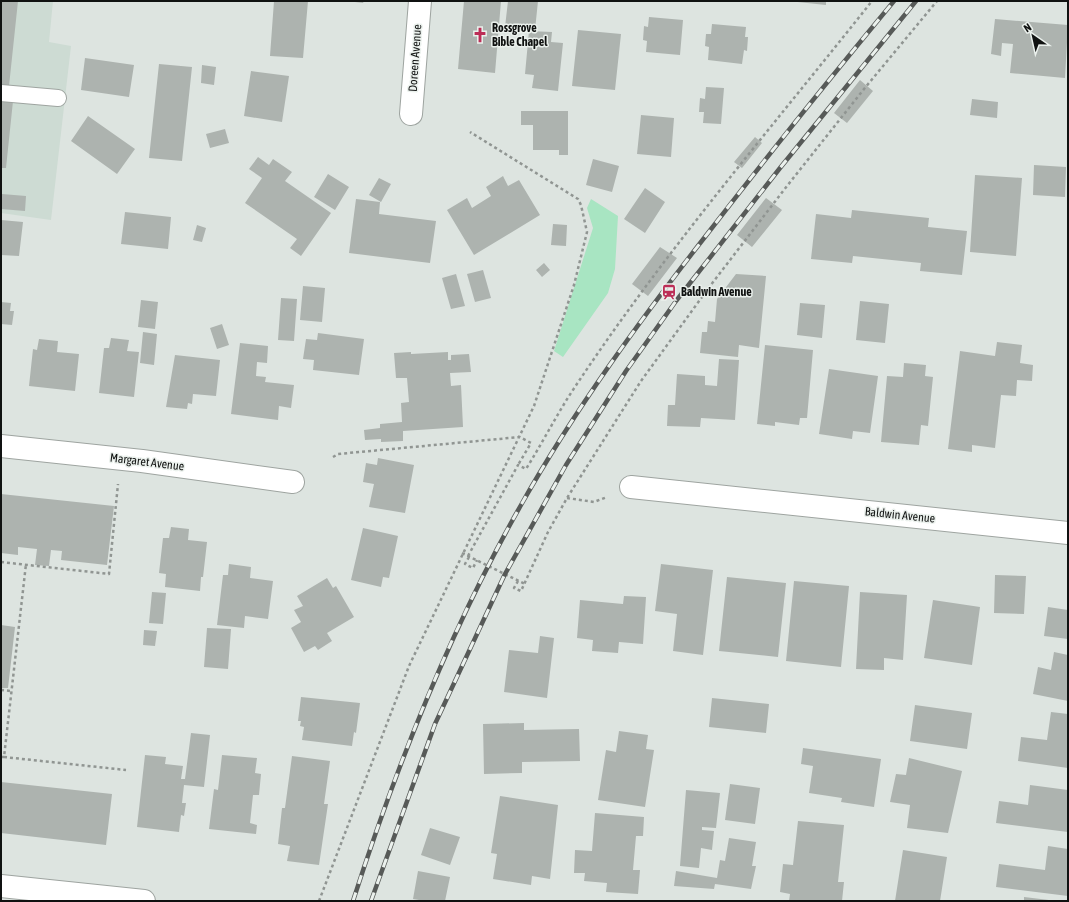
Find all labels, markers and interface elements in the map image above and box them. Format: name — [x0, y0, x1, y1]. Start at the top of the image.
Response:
north arrow — [1013, 16, 1053, 56]
place label: Rossgrove Bible Chapel — [492, 21, 548, 49]
text: N — [1021, 21, 1033, 35]
street label: Doreen Avenue — [406, 24, 424, 92]
church icon: Rossgrove Bible Chapel — [471, 26, 489, 44]
station icon: Baldwin Avenue — [660, 283, 678, 301]
place label: Baldwin Avenue — [681, 285, 752, 299]
street label: Margaret Avenue — [109, 451, 185, 473]
street label: Baldwin Avenue — [864, 504, 936, 526]

